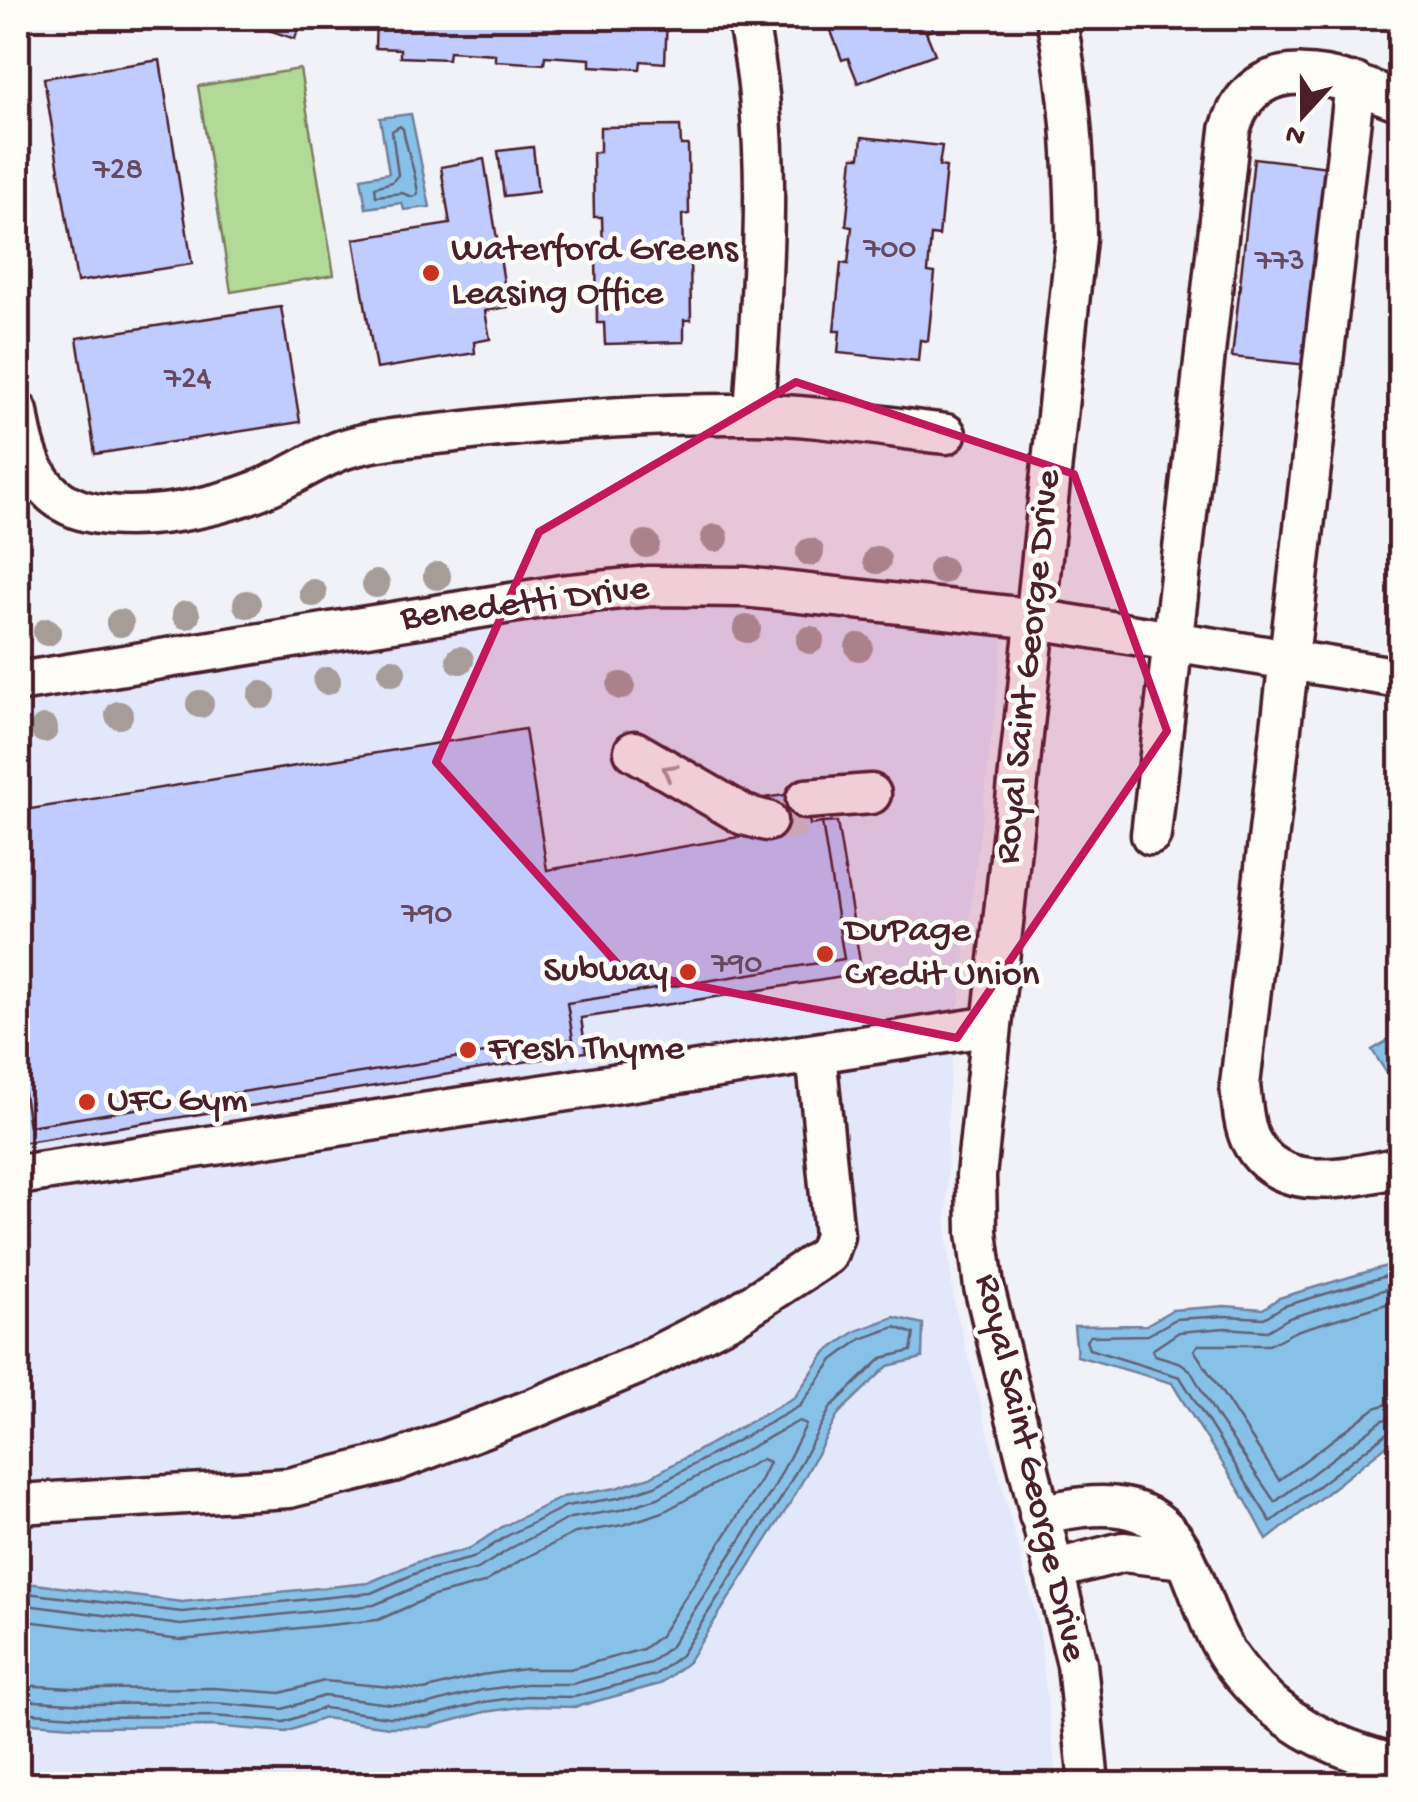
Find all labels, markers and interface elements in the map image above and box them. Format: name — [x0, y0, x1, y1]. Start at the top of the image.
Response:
north arrow — [1253, 65, 1353, 165]
text: N — [1281, 115, 1310, 153]
house number: 728 — [92, 152, 143, 190]
place label: Waterford Greens Leasing Office — [451, 229, 739, 317]
house number: 700 — [863, 231, 916, 269]
house number: 773 — [1254, 243, 1305, 281]
marker: Waterford Greens Leasing Office — [420, 262, 442, 284]
house number: 724 — [163, 361, 212, 399]
street label: Royal Saint George Drive — [987, 467, 1073, 866]
street label: Benedetti Drive — [397, 568, 652, 642]
one-way arrow — [662, 764, 680, 784]
house number: 790 — [401, 896, 452, 934]
place label: DuPage Credit Union — [842, 910, 1040, 998]
marker: DuPage Credit Union — [814, 943, 836, 965]
house number: 790 — [711, 946, 762, 984]
place label: Subway — [543, 950, 668, 994]
marker: Subway — [677, 961, 699, 983]
place label: Fresh Thyme — [487, 1028, 685, 1072]
marker: Fresh Thyme — [457, 1039, 479, 1061]
place label: UFC Gym — [107, 1080, 248, 1124]
marker: UFC Gym — [76, 1091, 98, 1113]
street label: Royal Saint George Drive — [963, 1270, 1095, 1666]

